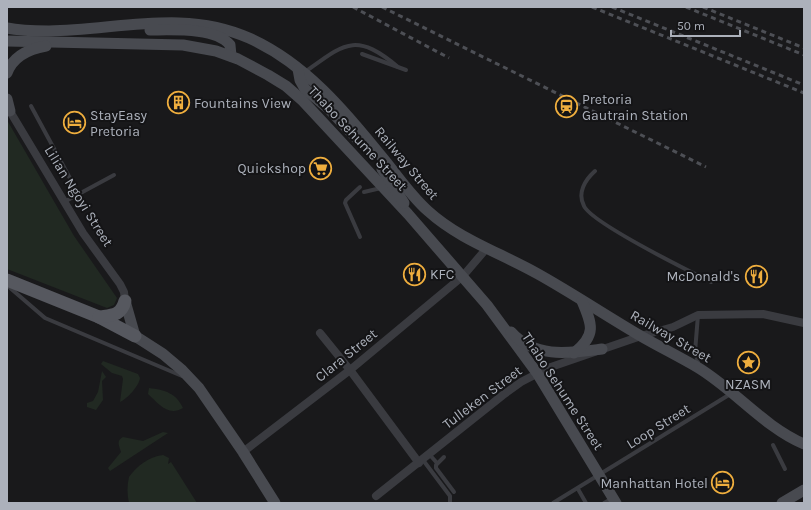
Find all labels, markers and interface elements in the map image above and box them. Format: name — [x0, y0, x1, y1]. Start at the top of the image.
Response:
scale bar — [671, 12, 740, 38]
text: 50 m — [677, 19, 705, 33]
street label: Thabo Sehume Street — [305, 82, 411, 194]
building icon: Fountains View — [166, 90, 192, 116]
place label: Pretoria Gautrain Station — [582, 91, 688, 124]
station icon: Pretoria Gautrain Station — [553, 94, 579, 120]
place label: Fountains View — [194, 95, 291, 112]
place label: StayEasy Pretoria — [90, 107, 148, 140]
hotel icon: StayEasy Pretoria — [61, 110, 87, 136]
street label: Railway Street — [371, 123, 442, 203]
street label: Lilian Ngoyi Street — [41, 143, 116, 250]
supermarket icon: Quickshop — [308, 155, 334, 181]
place label: Quickshop — [237, 160, 306, 177]
restaurant icon: KFC — [402, 261, 428, 287]
restaurant icon: McDonald's — [743, 263, 769, 289]
place label: KFC — [430, 266, 454, 283]
place label: McDonald's — [666, 268, 740, 285]
street label: Railway Street — [627, 306, 714, 366]
street label: Clara Street — [312, 325, 381, 386]
street label: Thabo Sehume Street — [518, 329, 607, 453]
place icon: NZASM — [735, 349, 761, 375]
street label: Tulleken Street — [439, 362, 525, 433]
place label: NZASM — [725, 376, 771, 393]
street label: Loop Street — [623, 400, 693, 453]
hotel icon: Manhattan Hotel — [710, 470, 736, 496]
place label: Manhattan Hotel — [600, 475, 708, 492]

